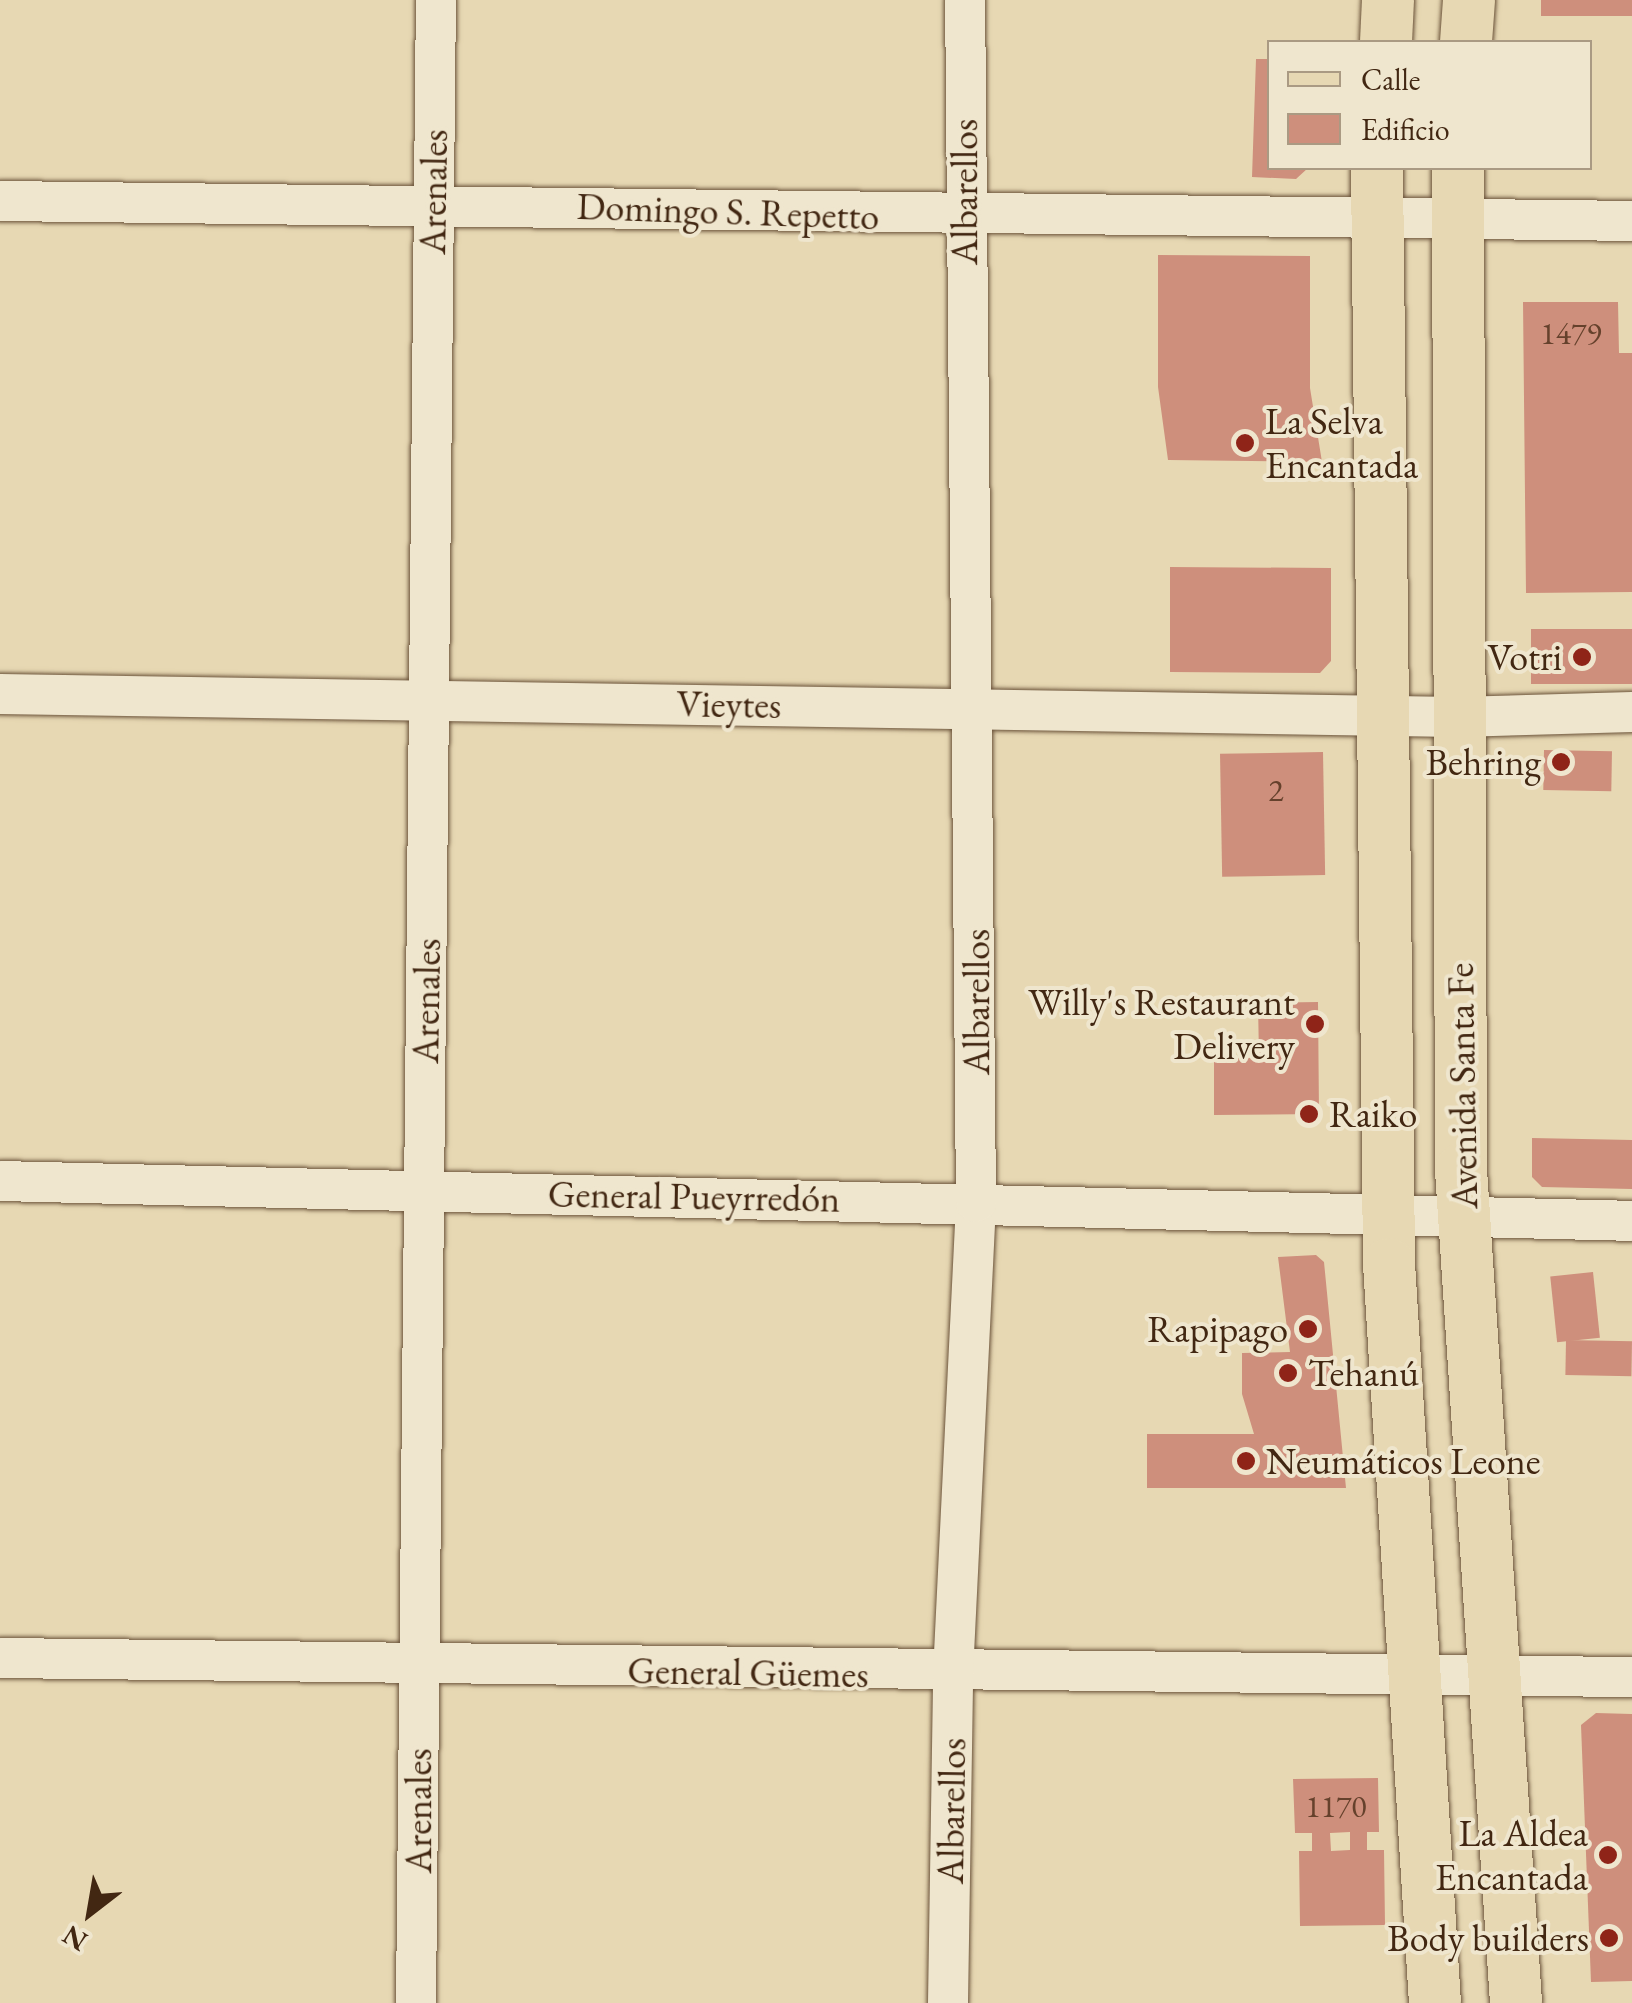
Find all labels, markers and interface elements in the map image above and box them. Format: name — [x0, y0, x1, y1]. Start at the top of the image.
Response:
legend — [1267, 40, 1592, 170]
text: Calle — [1361, 60, 1420, 99]
text: Edificio — [1361, 110, 1450, 149]
street label: Albarellos — [941, 119, 987, 265]
street label: Arenales — [409, 129, 457, 255]
street label: Domingo S. Repetto — [576, 183, 880, 239]
house number: 1479 — [1540, 314, 1602, 352]
place label: La Selva Encantada — [1265, 398, 1418, 488]
marker: La Selva Encantada — [1234, 432, 1256, 454]
place label: Votri — [1488, 634, 1562, 680]
marker: Votri — [1571, 646, 1593, 668]
street label: Vieytes — [676, 680, 782, 728]
place label: Behring — [1426, 739, 1541, 785]
marker: Behring — [1550, 751, 1572, 773]
house number: 2 — [1268, 771, 1284, 809]
street label: Albarellos — [953, 929, 999, 1075]
street label: Arenales — [402, 938, 450, 1064]
street label: Avenida Santa Fe — [1437, 963, 1487, 1209]
place label: Willy's Restaurant Delivery — [1028, 979, 1295, 1068]
marker: Willy's Restaurant Delivery — [1304, 1013, 1326, 1035]
place label: Raiko — [1329, 1091, 1417, 1137]
marker: Raiko — [1298, 1103, 1320, 1125]
street label: General Pueyrredón — [547, 1171, 841, 1221]
place label: Rapipago — [1147, 1306, 1288, 1352]
marker: Rapipago — [1297, 1318, 1319, 1340]
place label: Tehanú — [1308, 1350, 1419, 1396]
marker: Tehanú — [1277, 1362, 1299, 1384]
place label: Neumáticos Leone — [1266, 1438, 1541, 1484]
marker: Neumáticos Leone — [1235, 1450, 1257, 1472]
street label: General Güemes — [627, 1647, 869, 1697]
street label: Albarellos — [927, 1738, 975, 1884]
street label: Arenales — [395, 1748, 441, 1874]
house number: 1170 — [1305, 1787, 1367, 1825]
place label: La Aldea Encantada — [1435, 1810, 1588, 1900]
marker: La Aldea Encantada — [1597, 1844, 1619, 1866]
north arrow — [40, 1863, 140, 1963]
place label: Body builders — [1387, 1915, 1589, 1961]
text: N — [56, 1917, 94, 1960]
marker: Body builders — [1598, 1927, 1620, 1949]

